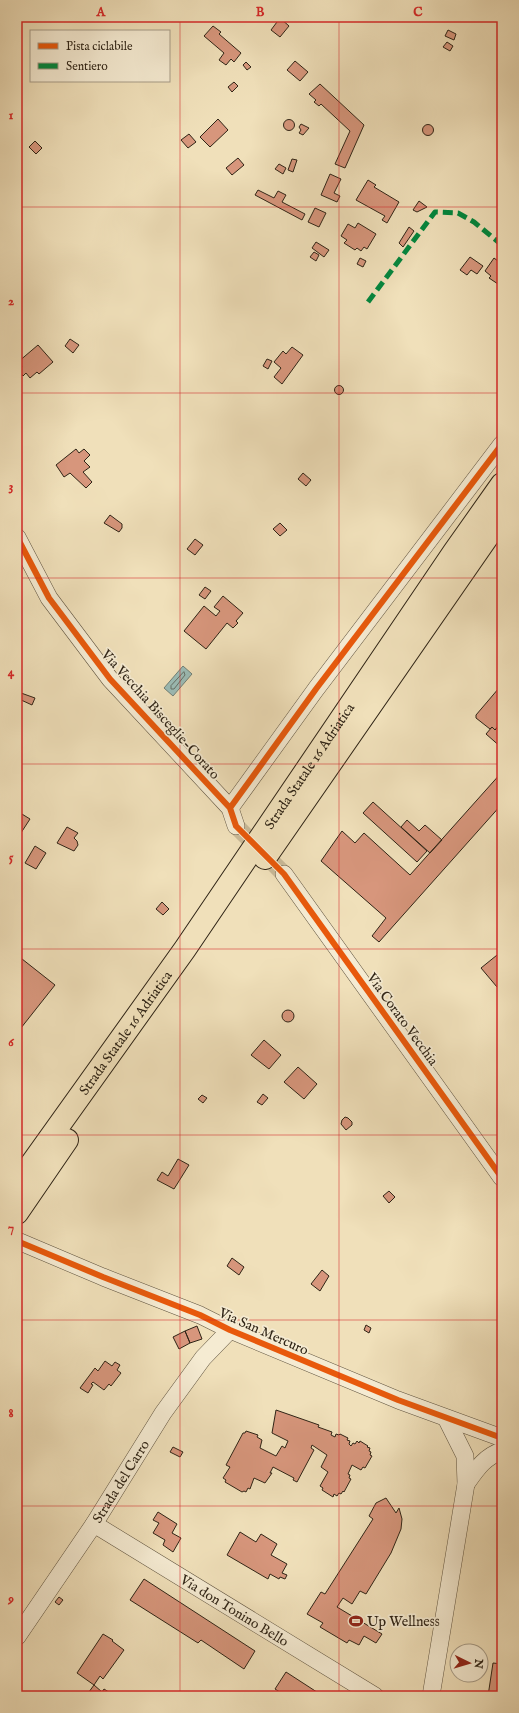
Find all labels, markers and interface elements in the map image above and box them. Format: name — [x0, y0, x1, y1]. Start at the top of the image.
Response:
text: A — [96, 4, 107, 21]
text: B — [256, 4, 265, 21]
text: C — [413, 4, 423, 21]
legend — [30, 30, 170, 82]
text: Pista ciclabile — [66, 39, 133, 54]
text: Sentiero — [66, 59, 108, 74]
text: 1 — [9, 107, 14, 124]
text: 2 — [8, 293, 14, 310]
text: 3 — [9, 478, 14, 495]
street label: Via Vecchia Bisceglie-Corato — [96, 645, 224, 784]
text: 4 — [8, 664, 15, 681]
street label: Strada Statale 16 Adriatica — [261, 699, 360, 833]
text: 5 — [9, 849, 14, 866]
street label: Strada Statale 16 Adriatica — [75, 967, 177, 1099]
street label: Via Corato Vecchia — [362, 969, 442, 1070]
text: 6 — [8, 1034, 14, 1051]
text: 7 — [8, 1220, 14, 1237]
street label: Via San Mercuro — [215, 1304, 312, 1360]
text: 8 — [8, 1405, 14, 1422]
street label: Strada del Carro — [89, 1437, 154, 1527]
street label: Via don Tonino Bello — [176, 1570, 292, 1651]
text: 9 — [7, 1591, 14, 1608]
sports icon: Up Wellness — [348, 1613, 364, 1629]
place label: Up Wellness — [367, 1613, 440, 1631]
north arrow — [449, 1643, 489, 1683]
text: N — [471, 1657, 485, 1670]

